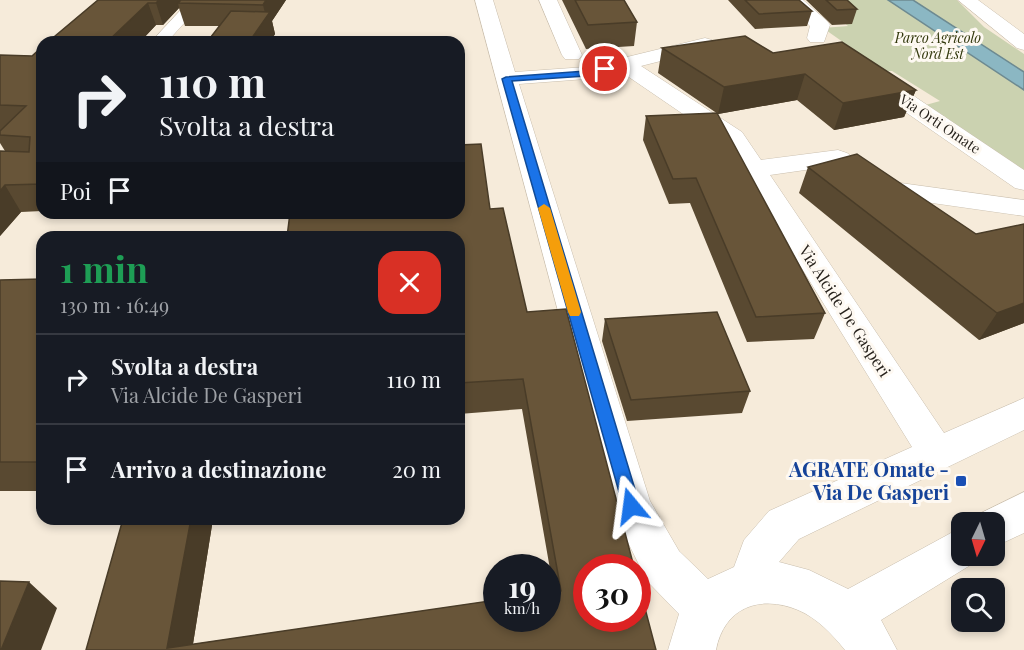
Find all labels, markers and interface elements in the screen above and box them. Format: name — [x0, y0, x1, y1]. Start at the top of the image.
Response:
park label: Parco Agricolo Nord Est — [894, 28, 981, 63]
pin — [579, 43, 630, 94]
icon: arrive — [588, 52, 621, 85]
text: 110 m — [159, 53, 266, 109]
icon: right — [60, 60, 138, 138]
street label: Via Orti Omate — [895, 89, 984, 158]
text: Svolta a destra — [159, 107, 334, 143]
icon: arrive — [103, 174, 136, 207]
text: Poi — [60, 176, 91, 206]
street label: Via Alcide De Gasperi — [794, 240, 896, 381]
text: 1 min — [60, 244, 148, 292]
button: close — [378, 251, 441, 314]
text: 130 m · 16:49 — [60, 291, 169, 318]
text: Svolta a destra — [111, 351, 258, 381]
icon: right — [60, 363, 93, 396]
text: 110 m — [387, 364, 441, 394]
text: Via Alcide De Gasperi — [111, 381, 302, 408]
icon: arrive — [60, 453, 93, 486]
text: Arrivo a destinazione — [111, 454, 326, 484]
text: 20 m — [392, 454, 441, 484]
place label: AGRATE Omate - Via De Gasperi — [788, 455, 949, 505]
position arrow — [599, 474, 663, 538]
marker: AGRATE Omate - Via De Gasperi — [954, 474, 968, 488]
north arrow — [951, 512, 1005, 566]
map controls — [951, 512, 1005, 632]
speed limit sign: 30 — [573, 554, 651, 632]
text: 19 — [508, 566, 536, 606]
button: search — [951, 578, 1005, 632]
text: km/h — [504, 598, 540, 618]

